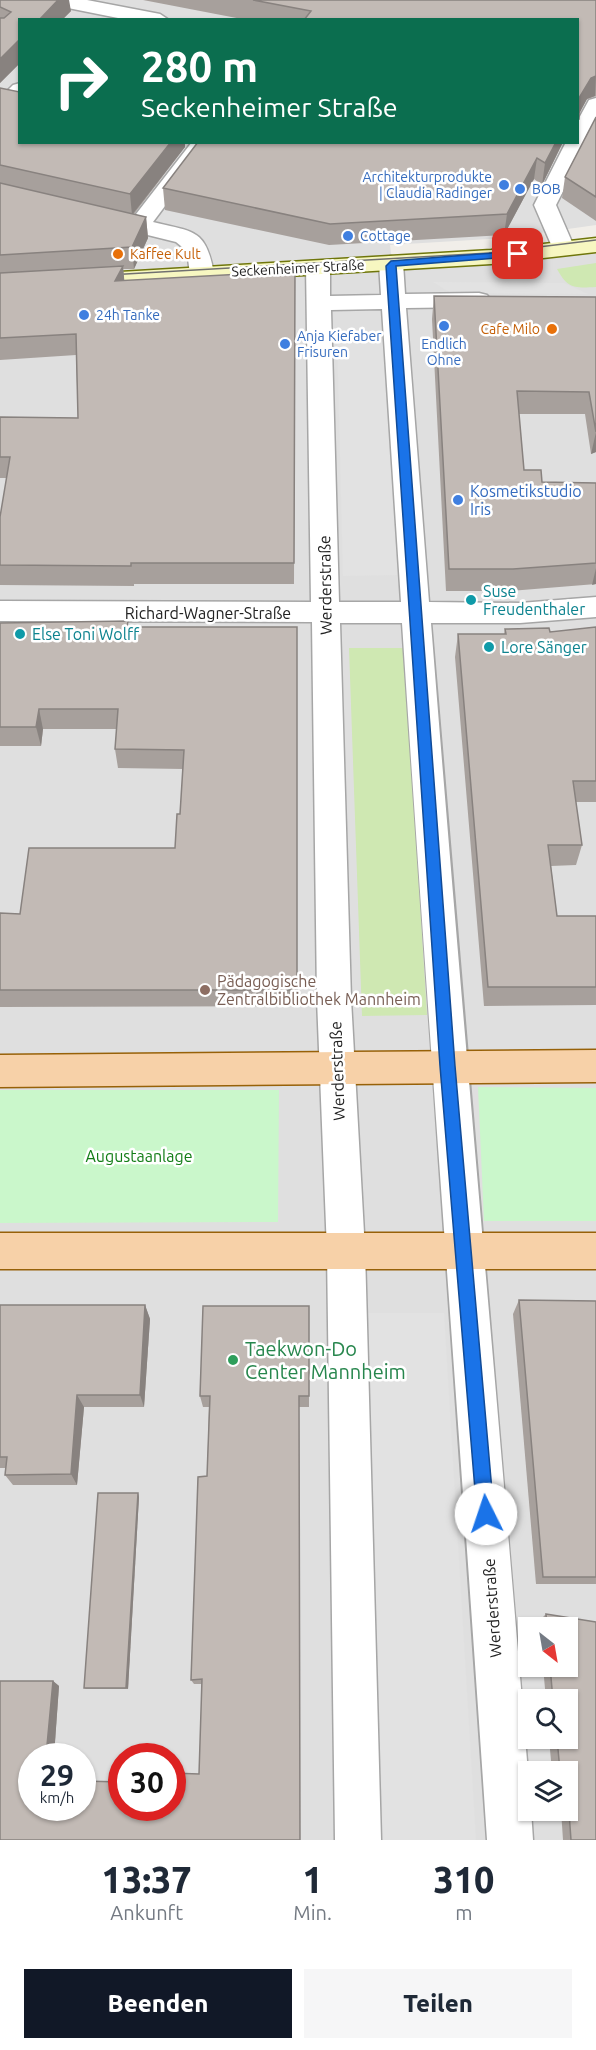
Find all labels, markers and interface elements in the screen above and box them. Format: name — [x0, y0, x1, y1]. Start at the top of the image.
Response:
icon: right — [42, 42, 120, 120]
text: 280 m — [141, 43, 258, 90]
text: Seckenheimer Straße — [141, 92, 398, 122]
place label: Architekturprodukte | Claudia Radinger — [363, 169, 493, 201]
marker: Architekturprodukte | Claudia Radinger — [497, 178, 511, 192]
place label: BOB — [532, 181, 561, 197]
marker: BOB — [513, 182, 527, 196]
place label: Cottage — [360, 228, 411, 244]
pin — [492, 228, 543, 279]
marker: Cottage — [341, 229, 355, 243]
icon: arrive — [501, 237, 534, 270]
place label: Kaffee Kult — [130, 246, 201, 262]
marker: Kaffee Kult — [111, 247, 125, 261]
street label: Seckenheimer Straße — [231, 257, 365, 279]
place label: 24h Tanke — [96, 307, 160, 323]
marker: 24h Tanke — [77, 308, 91, 322]
marker: Endlich Ohne — [437, 319, 451, 333]
place label: Cafe Milo — [481, 321, 540, 337]
marker: Cafe Milo — [545, 322, 559, 336]
place label: Anja Kiefaber Frisuren — [297, 328, 382, 360]
place label: Endlich Ohne — [421, 336, 467, 368]
marker: Anja Kiefaber Frisuren — [278, 337, 292, 351]
place label: Kosmetikstudio Iris — [470, 482, 582, 518]
marker: Kosmetikstudio Iris — [451, 493, 465, 507]
street label: Werderstraße — [315, 535, 335, 635]
place label: Suse Freudenthaler — [483, 582, 585, 618]
marker: Suse Freudenthaler — [464, 593, 478, 607]
street label: Richard-Wagner-Straße — [125, 604, 291, 622]
place label: Else Toni Wolff — [32, 625, 140, 643]
marker: Else Toni Wolff — [13, 627, 27, 641]
place label: Lore Sänger — [501, 638, 587, 656]
marker: Lore Sänger — [482, 640, 496, 654]
place label: Pädagogische Zentralbibliothek Mannheim — [217, 972, 421, 1008]
marker: Pädagogische Zentralbibliothek Mannheim — [198, 983, 212, 997]
street label: Werderstraße — [326, 1021, 348, 1121]
park label: Augustaanlage — [85, 1147, 193, 1165]
place label: Taekwon-Do Center Mannheim — [245, 1337, 406, 1383]
marker: Taekwon-Do Center Mannheim — [226, 1353, 240, 1367]
position arrow — [454, 1482, 518, 1546]
street label: Werderstraße — [480, 1558, 504, 1658]
north arrow — [518, 1617, 578, 1677]
map controls — [518, 1617, 578, 1821]
button: search — [518, 1689, 578, 1749]
speed limit sign: 30 — [108, 1743, 186, 1821]
text: 29 — [40, 1758, 74, 1792]
button: layers — [518, 1761, 578, 1821]
text: km/h — [40, 1789, 74, 1806]
text: 13:37 — [102, 1859, 192, 1900]
text: 1 — [302, 1859, 323, 1900]
text: 310 — [433, 1859, 494, 1900]
text: Ankunft — [110, 1901, 183, 1924]
text: Min. — [293, 1901, 332, 1924]
text: m — [455, 1901, 473, 1924]
button: Beenden — [24, 1969, 292, 2038]
button: Teilen — [304, 1969, 572, 2038]

